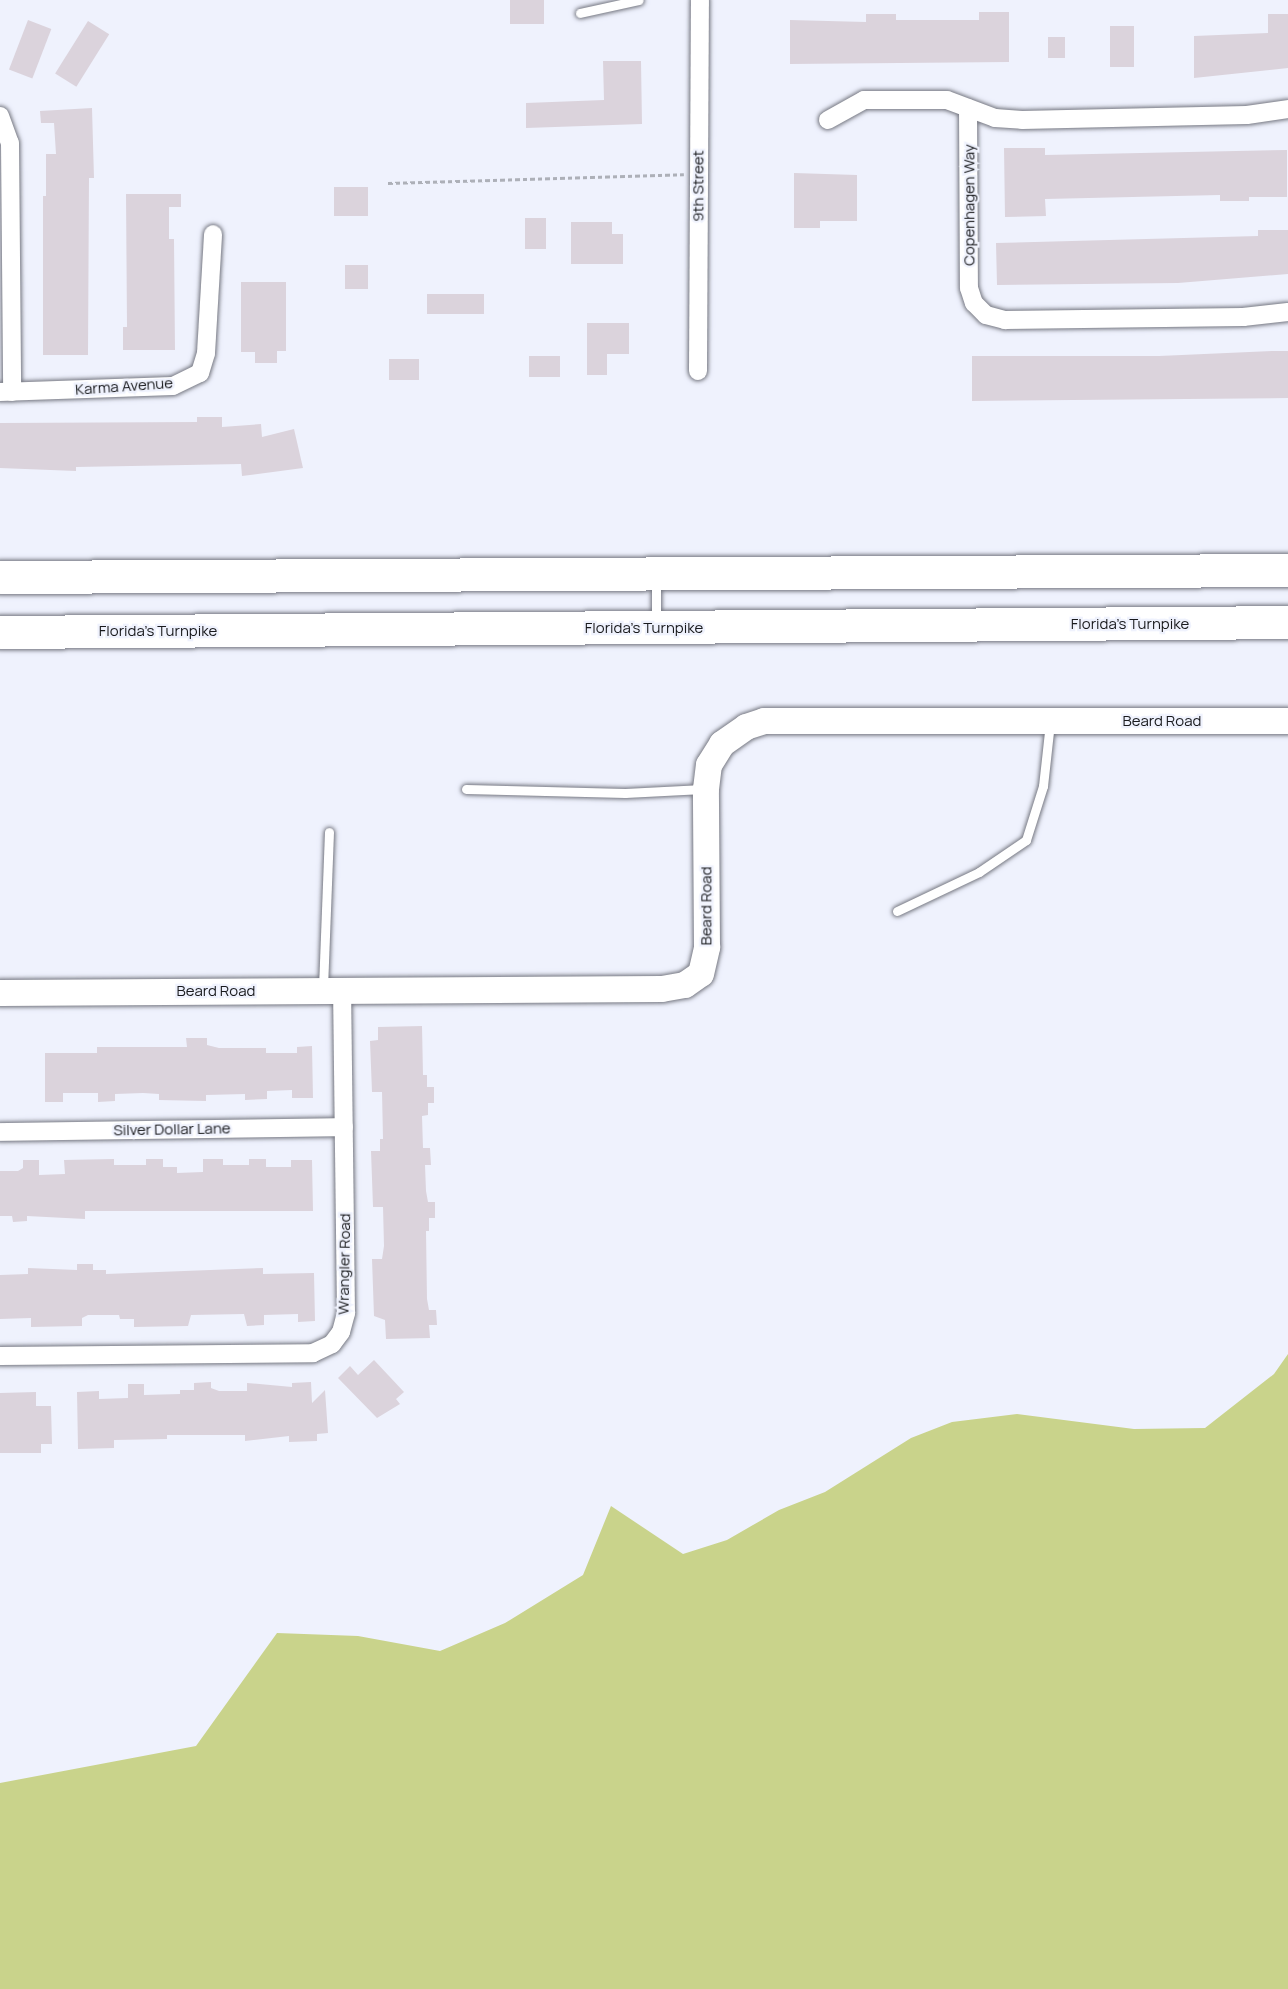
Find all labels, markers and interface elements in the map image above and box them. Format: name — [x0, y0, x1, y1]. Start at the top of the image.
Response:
street label: Copenhagen Way — [960, 144, 978, 266]
street label: 9th Street — [689, 150, 707, 222]
street label: Karma Avenue — [74, 374, 174, 398]
street label: Florida's Turnpike — [1071, 615, 1189, 633]
street label: Florida's Turnpike — [585, 619, 703, 637]
street label: Florida's Turnpike — [99, 622, 217, 640]
street label: Beard Road — [1123, 712, 1201, 730]
street label: Beard Road — [697, 867, 715, 945]
street label: Beard Road — [177, 982, 255, 1000]
street label: Silver Dollar Lane — [113, 1119, 231, 1139]
street label: Wrangler Road — [334, 1213, 354, 1315]

